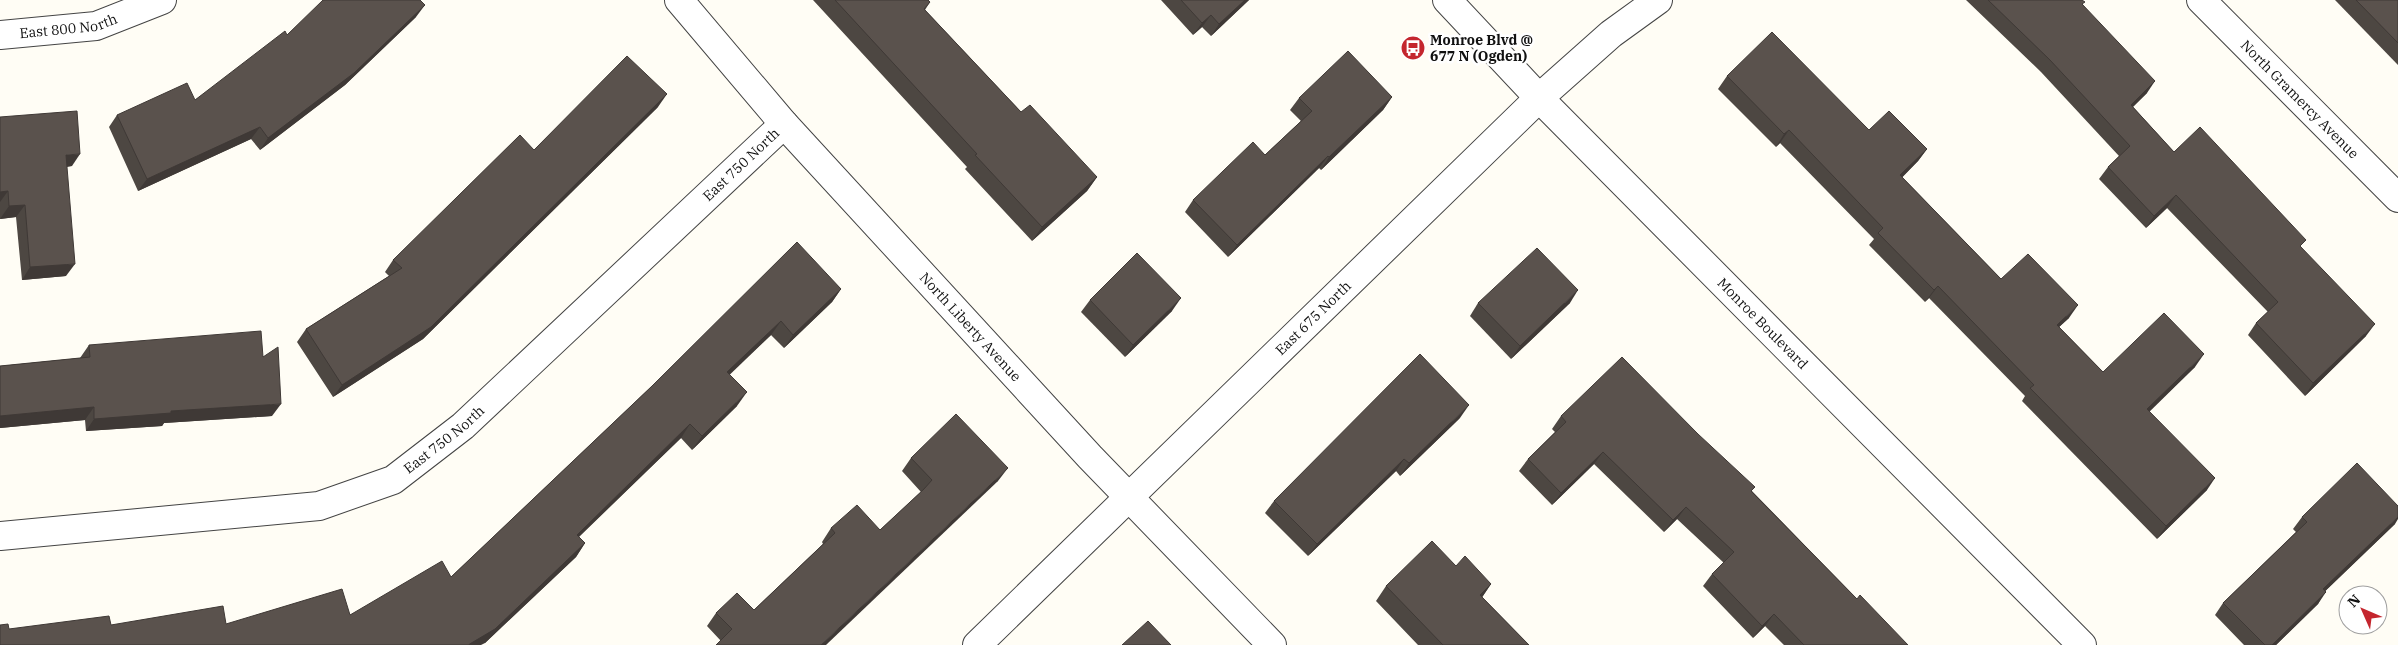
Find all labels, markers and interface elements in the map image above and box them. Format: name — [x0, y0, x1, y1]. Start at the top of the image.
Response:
street label: East 800 North — [19, 9, 120, 42]
place label: Monroe Blvd @ 677 N (Ogden) — [1430, 31, 1533, 65]
bus stop icon: Monroe Blvd @ 677 N (Ogden) — [1400, 35, 1426, 61]
street label: North Gramercy Avenue — [2237, 36, 2363, 162]
street label: East 750 North — [699, 124, 783, 205]
street label: North Liberty Avenue — [916, 268, 1025, 385]
street label: Monroe Boulevard — [1714, 274, 1812, 373]
street label: East 675 North — [1271, 277, 1355, 359]
street label: East 750 North — [400, 401, 488, 478]
north arrow — [2338, 585, 2388, 635]
text: N — [2344, 591, 2364, 611]

